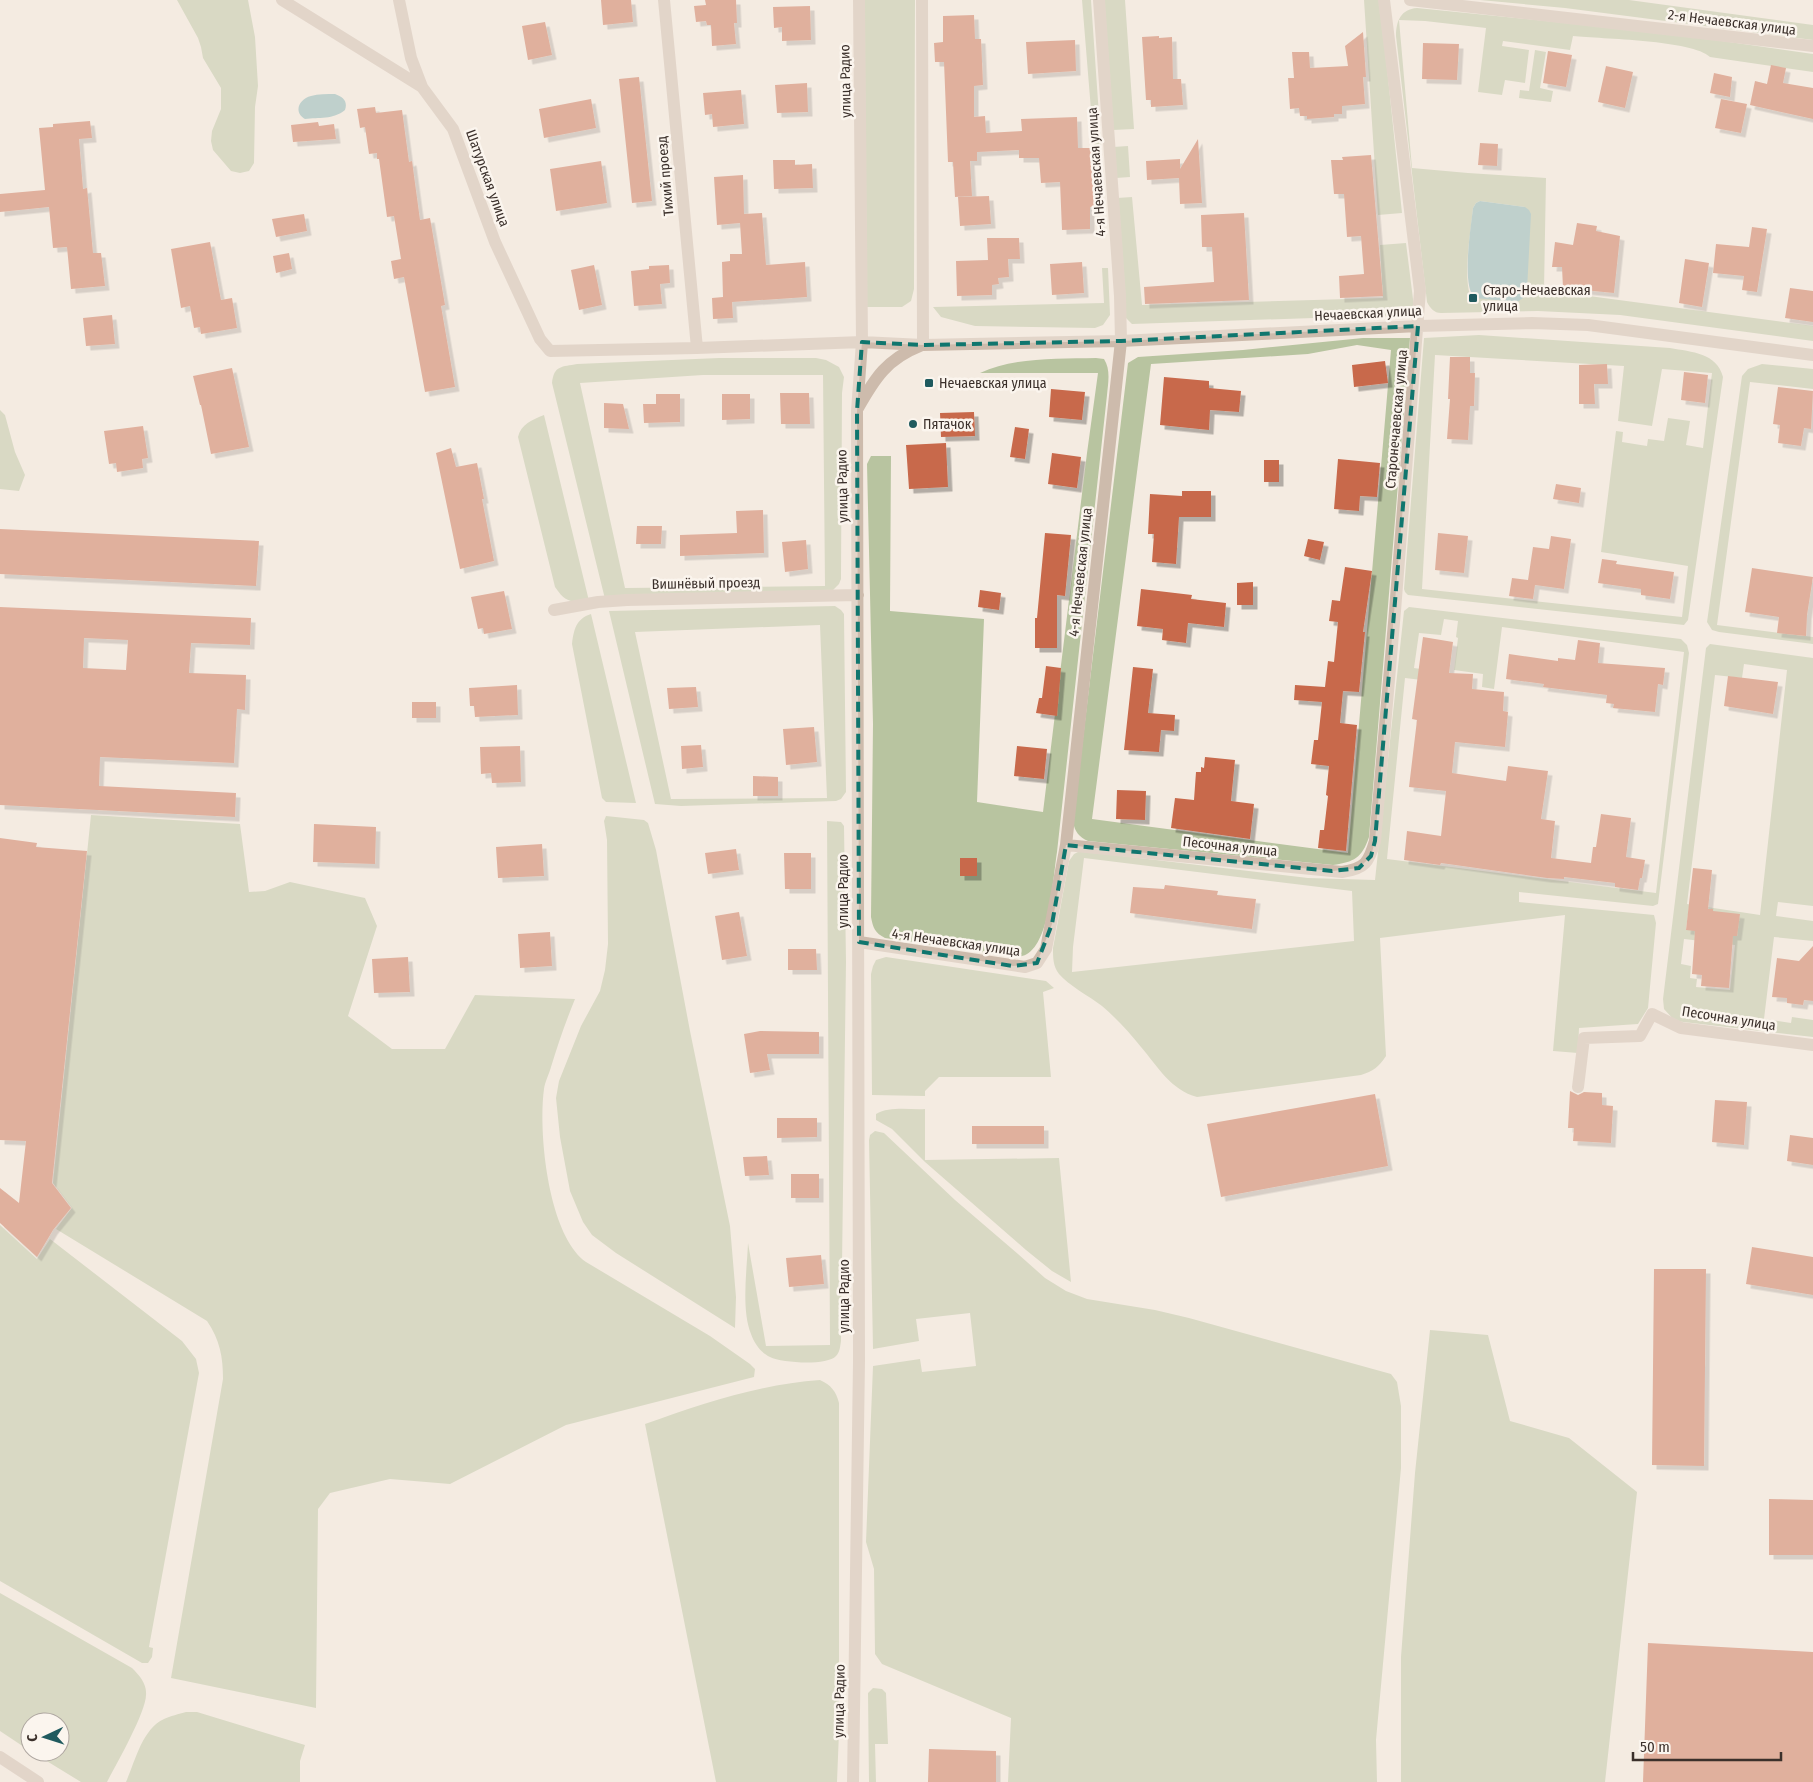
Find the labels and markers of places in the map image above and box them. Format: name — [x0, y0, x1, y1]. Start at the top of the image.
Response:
place label: Старо-Нечаевская улица — [1483, 282, 1591, 315]
marker: Старо-Нечаевская улица — [1467, 292, 1479, 304]
place label: Нечаевская улица — [939, 375, 1047, 392]
marker: Нечаевская улица — [923, 377, 935, 389]
place label: Пятачок — [923, 416, 972, 433]
marker: Пятачок — [907, 418, 919, 430]

